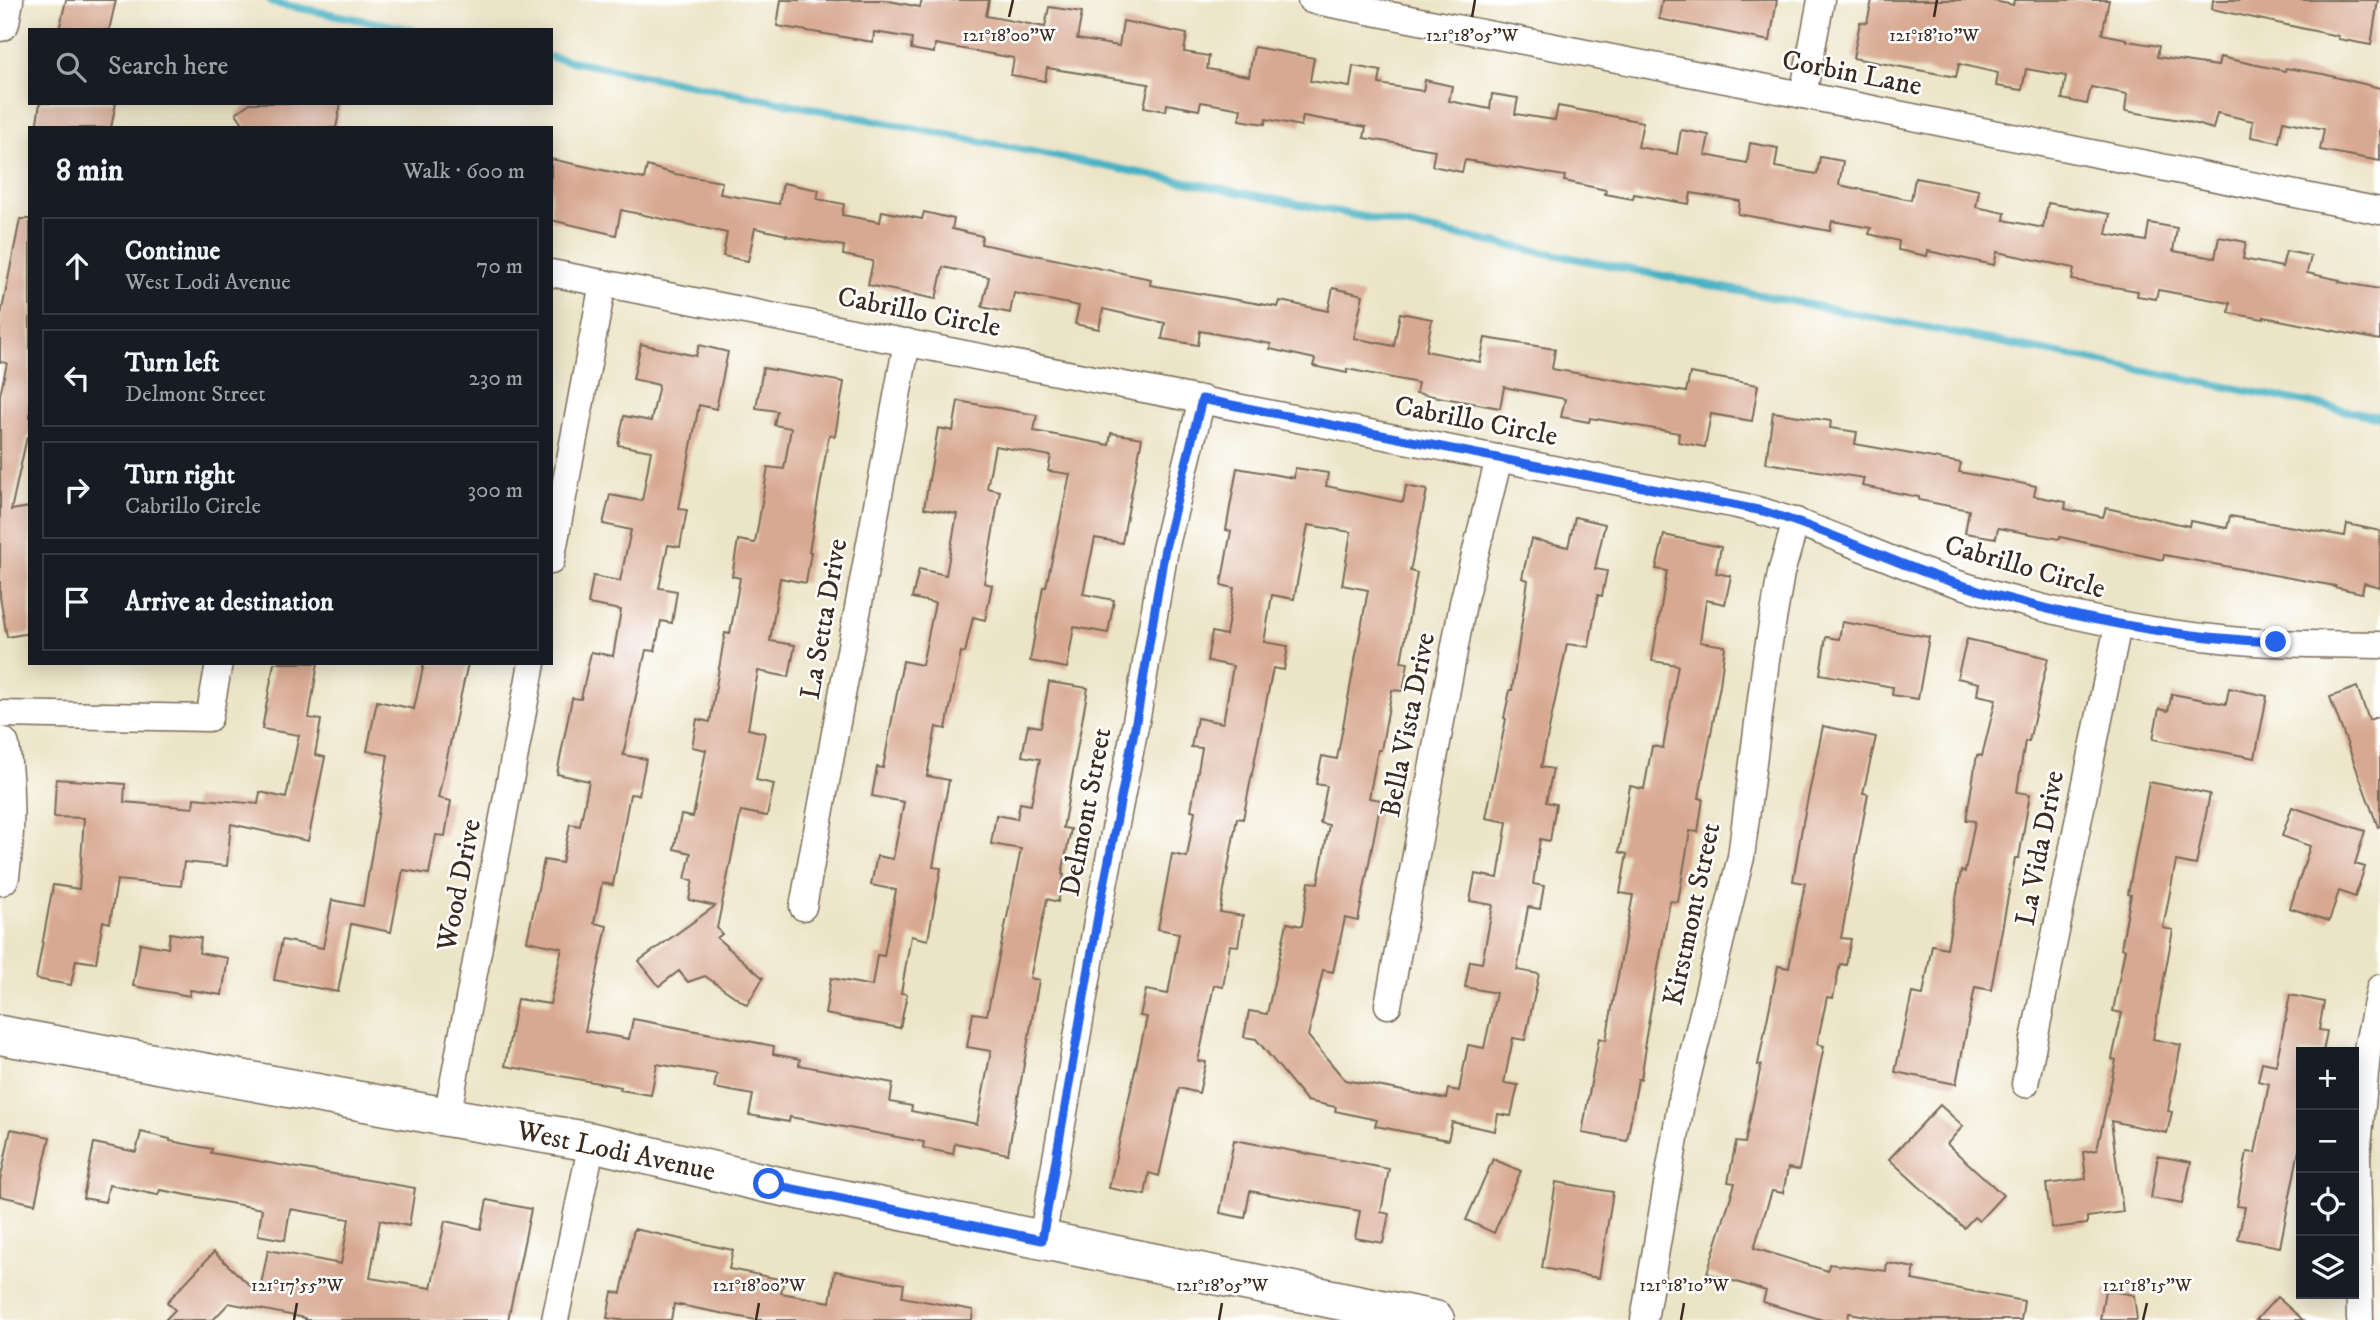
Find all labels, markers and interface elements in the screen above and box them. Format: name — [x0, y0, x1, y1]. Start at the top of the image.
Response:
text: 121°18'00"W — [963, 25, 1056, 47]
text: 121°18'05"W — [1426, 25, 1519, 47]
text: 121°18'10"W — [1889, 25, 1979, 47]
search box — [28, 28, 553, 105]
street label: Corbin Lane — [1779, 42, 1925, 104]
icon: search — [52, 48, 90, 86]
text: Search here — [108, 50, 228, 83]
text: 8 min — [56, 153, 123, 190]
text: Walk · 600 m — [403, 157, 525, 186]
text: Continue — [125, 235, 220, 268]
icon: ahead — [58, 247, 96, 285]
text: 70 m — [476, 252, 523, 281]
text: West Lodi Avenue — [125, 268, 291, 297]
street label: Cabrillo Circle — [834, 279, 1004, 345]
text: Turn left — [125, 347, 219, 380]
icon: left — [58, 359, 96, 397]
text: 230 m — [469, 364, 523, 393]
text: Delmont Street — [125, 380, 266, 409]
street label: Cabrillo Circle — [1391, 388, 1561, 454]
text: Turn right — [125, 459, 235, 492]
icon: right — [58, 471, 96, 509]
text: 300 m — [467, 476, 523, 505]
text: Cabrillo Circle — [125, 492, 261, 521]
street label: Cabrillo Circle — [1941, 527, 2109, 607]
street label: La Setta Drive — [793, 536, 855, 702]
icon: arrive — [58, 583, 96, 621]
text: Arrive at destination — [125, 586, 334, 619]
route end — [2260, 626, 2291, 657]
street label: Bella Vista Drive — [1373, 630, 1443, 820]
street label: Delmont Street — [1052, 725, 1120, 899]
street label: La Vida Drive — [2008, 768, 2072, 928]
street label: Wood Drive — [429, 816, 489, 955]
street label: Kirstmont Street — [1656, 819, 1728, 1009]
map controls — [2296, 1047, 2359, 1299]
button: + — [2296, 1047, 2359, 1110]
button: − — [2296, 1110, 2359, 1173]
street label: West Lodi Avenue — [513, 1113, 718, 1189]
route start — [753, 1168, 784, 1199]
button: locate — [2296, 1173, 2359, 1236]
button: layers — [2296, 1236, 2359, 1299]
text: 121°17'55"W — [251, 1275, 343, 1297]
text: 121°18'00"W — [713, 1275, 806, 1297]
text: 121°18'05"W — [1176, 1275, 1269, 1297]
text: 121°18'10"W — [1639, 1275, 1729, 1297]
text: 121°18'15"W — [2103, 1275, 2192, 1297]

